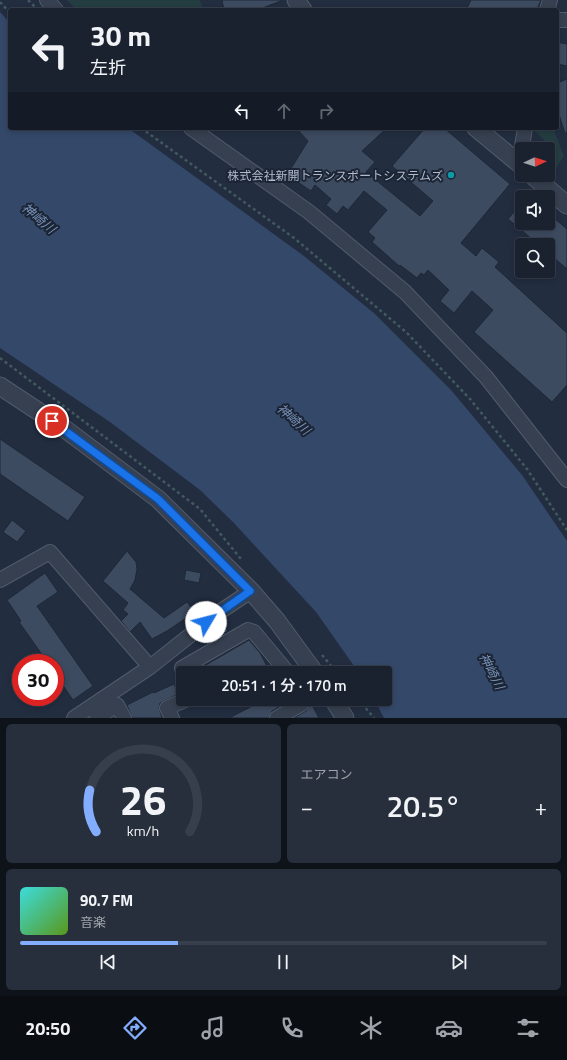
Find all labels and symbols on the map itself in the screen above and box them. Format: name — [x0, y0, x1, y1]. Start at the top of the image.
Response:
north arrow — [515, 142, 555, 182]
place label: 株式会社新開トランスポートシステムズ — [228, 166, 443, 185]
marker: 株式会社新開トランスポートシステムズ — [446, 170, 456, 180]
water label: 神崎川 — [18, 198, 62, 239]
water label: 神崎川 — [273, 399, 317, 441]
pin — [35, 404, 69, 438]
position arrow — [185, 601, 227, 643]
water label: 神崎川 — [474, 649, 511, 695]
speed limit sign: 30 — [12, 654, 64, 706]

